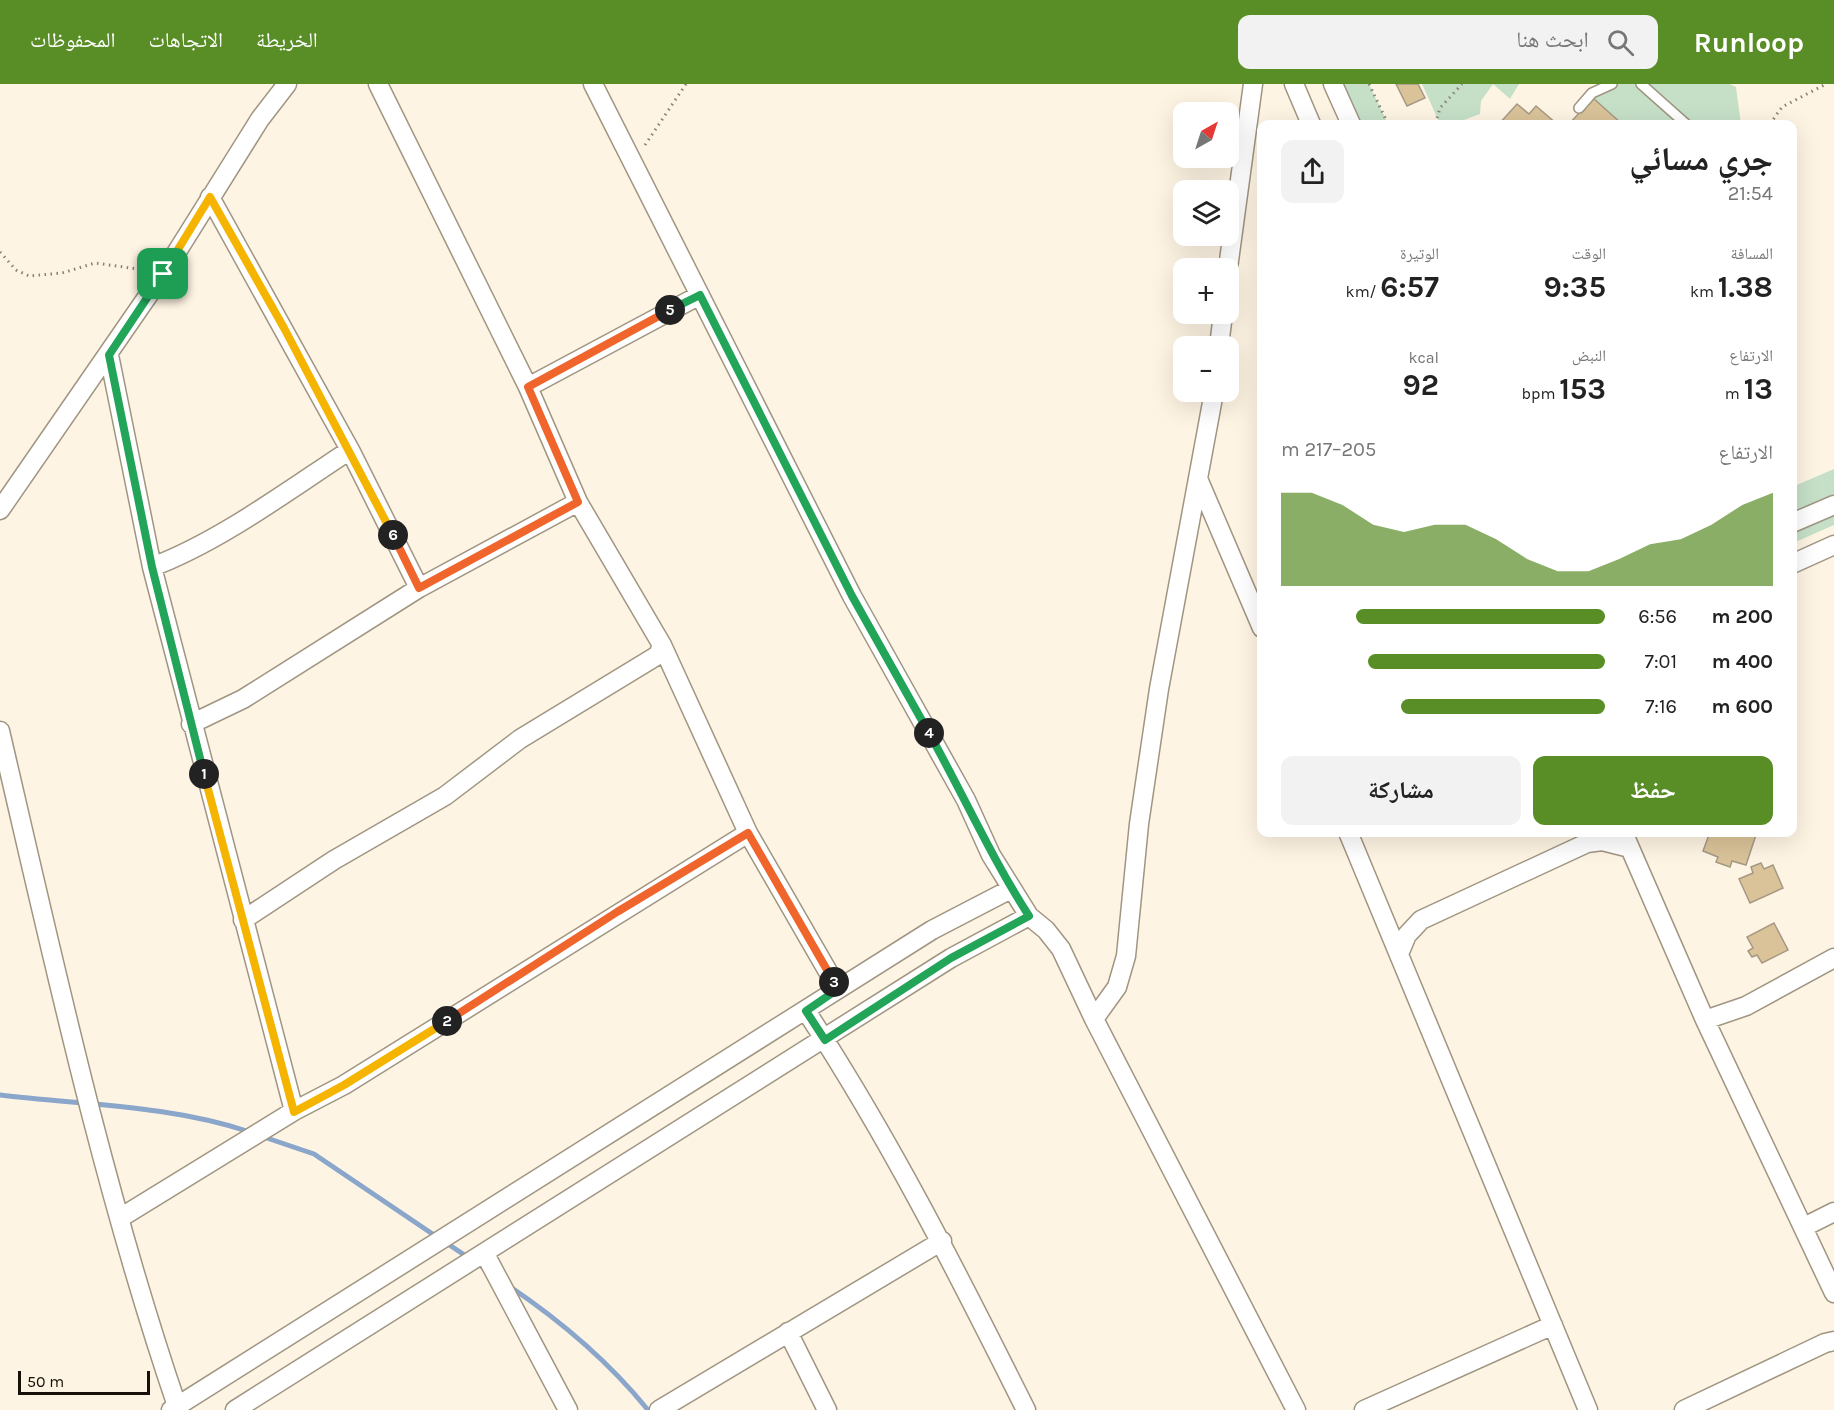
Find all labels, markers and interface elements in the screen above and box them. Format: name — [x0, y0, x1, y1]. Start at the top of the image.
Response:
search box — [1238, 15, 1658, 69]
icon: search — [1604, 26, 1637, 59]
text: Runloop — [1694, 26, 1804, 59]
text: ابحث هنا — [1516, 27, 1589, 53]
text: المحفوظات — [30, 28, 115, 52]
text: الاتجاهات — [148, 28, 223, 52]
text: الخريطة — [256, 28, 318, 52]
north arrow — [1173, 102, 1239, 168]
map controls — [1173, 102, 1239, 402]
button: share — [1281, 140, 1344, 203]
text: جري مسائي — [1629, 140, 1773, 178]
button: layers — [1173, 180, 1239, 246]
text: 21:54 — [1728, 182, 1773, 205]
text: الوتيرة — [1400, 244, 1439, 263]
text: الوقت — [1572, 244, 1606, 263]
text: المسافة — [1731, 244, 1773, 263]
pin — [137, 248, 188, 299]
icon: arrive — [146, 257, 179, 290]
button: + — [1173, 258, 1239, 324]
text: 6:57 — [1380, 269, 1439, 305]
text: 9:35 — [1543, 269, 1606, 305]
text: 1.38 — [1718, 269, 1773, 305]
text: /km — [1346, 282, 1380, 301]
text: km — [1690, 282, 1718, 301]
pin: 5 — [655, 295, 685, 325]
text: 5 — [665, 300, 675, 319]
button: − — [1173, 336, 1239, 402]
text: النبض — [1572, 346, 1606, 365]
text: الارتفاع — [1729, 346, 1773, 365]
text: kcal — [1408, 348, 1439, 367]
text: 92 — [1403, 367, 1439, 403]
text: 153 — [1559, 371, 1606, 407]
text: 13 — [1744, 371, 1773, 407]
text: bpm — [1522, 384, 1559, 403]
text: m — [1725, 384, 1744, 403]
text: 205–217 m — [1281, 438, 1376, 461]
text: الارتفاع — [1718, 441, 1773, 464]
pin: 6 — [378, 520, 408, 550]
text: 6 — [388, 525, 398, 544]
text: 6:56 — [1638, 605, 1677, 628]
text: 200 m — [1712, 605, 1773, 628]
text: 7:01 — [1645, 650, 1677, 673]
text: 400 m — [1712, 650, 1773, 673]
text: 7:16 — [1645, 695, 1677, 718]
text: 600 m — [1712, 695, 1773, 718]
pin: 4 — [914, 718, 944, 748]
text: 4 — [924, 723, 934, 742]
button: مشاركة — [1281, 756, 1521, 825]
button: حفظ — [1533, 756, 1773, 825]
pin: 1 — [189, 759, 219, 789]
text: 1 — [201, 764, 207, 783]
pin: 3 — [819, 967, 849, 997]
text: 3 — [829, 972, 839, 991]
pin: 2 — [432, 1006, 462, 1036]
text: 2 — [442, 1011, 452, 1030]
scale bar — [18, 1368, 150, 1396]
text: 50 m — [27, 1372, 64, 1391]

